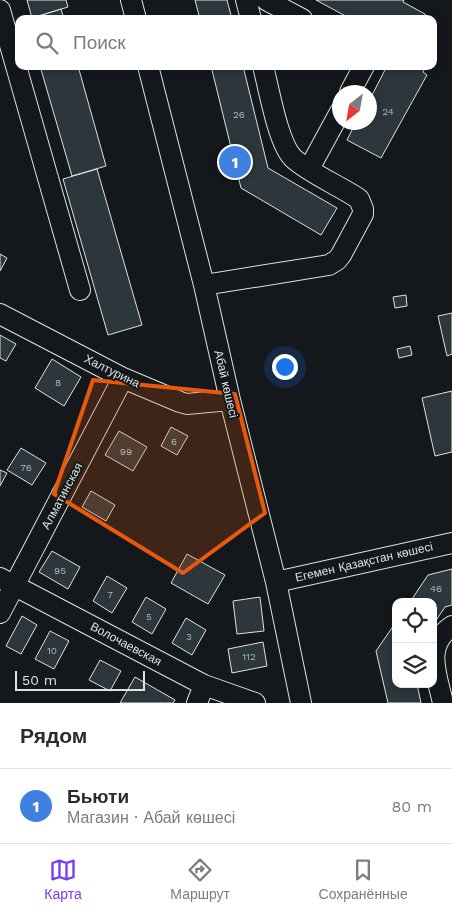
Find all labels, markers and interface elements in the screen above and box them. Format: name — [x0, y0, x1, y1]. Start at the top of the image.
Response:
search box — [15, 15, 437, 70]
icon: search — [33, 29, 61, 57]
text: Поиск — [73, 31, 126, 54]
north arrow — [332, 85, 377, 130]
house number: 24 — [382, 106, 394, 117]
house number: 26 — [233, 109, 245, 120]
pin: 1 — [219, 143, 251, 181]
street label: Абай көшесі — [211, 349, 241, 419]
street label: Халтурина — [82, 352, 142, 391]
your location — [272, 354, 298, 380]
house number: 8 — [55, 377, 61, 388]
house number: 6 — [171, 436, 177, 447]
house number: 99 — [120, 446, 132, 457]
street label: Алматинская — [39, 460, 85, 532]
house number: 76 — [20, 462, 32, 473]
street label: Егемен Қазақстан көшесі — [294, 539, 434, 585]
house number: 95 — [54, 565, 66, 576]
house number: 46 — [430, 583, 442, 594]
house number: 7 — [107, 589, 113, 600]
map controls — [392, 598, 437, 688]
button: locate — [392, 598, 437, 643]
house number: 5 — [146, 611, 152, 622]
street label: Волочаевская — [88, 619, 164, 669]
house number: 3 — [186, 631, 192, 642]
button: layers — [392, 643, 437, 688]
house number: 10 — [47, 645, 57, 656]
house number: 112 — [242, 651, 256, 662]
scale bar — [15, 668, 145, 691]
text: 50 m — [22, 672, 57, 688]
text: Рядом — [20, 723, 87, 748]
text: Бьюти — [67, 785, 129, 808]
text: 1 — [33, 797, 39, 816]
text: 80 m — [391, 797, 432, 816]
text: Магазин · Абай көшесі — [67, 808, 235, 827]
tab: Карта — [44, 856, 82, 902]
tab: Маршрут — [170, 856, 230, 902]
tab: Сохранённые — [319, 856, 408, 902]

